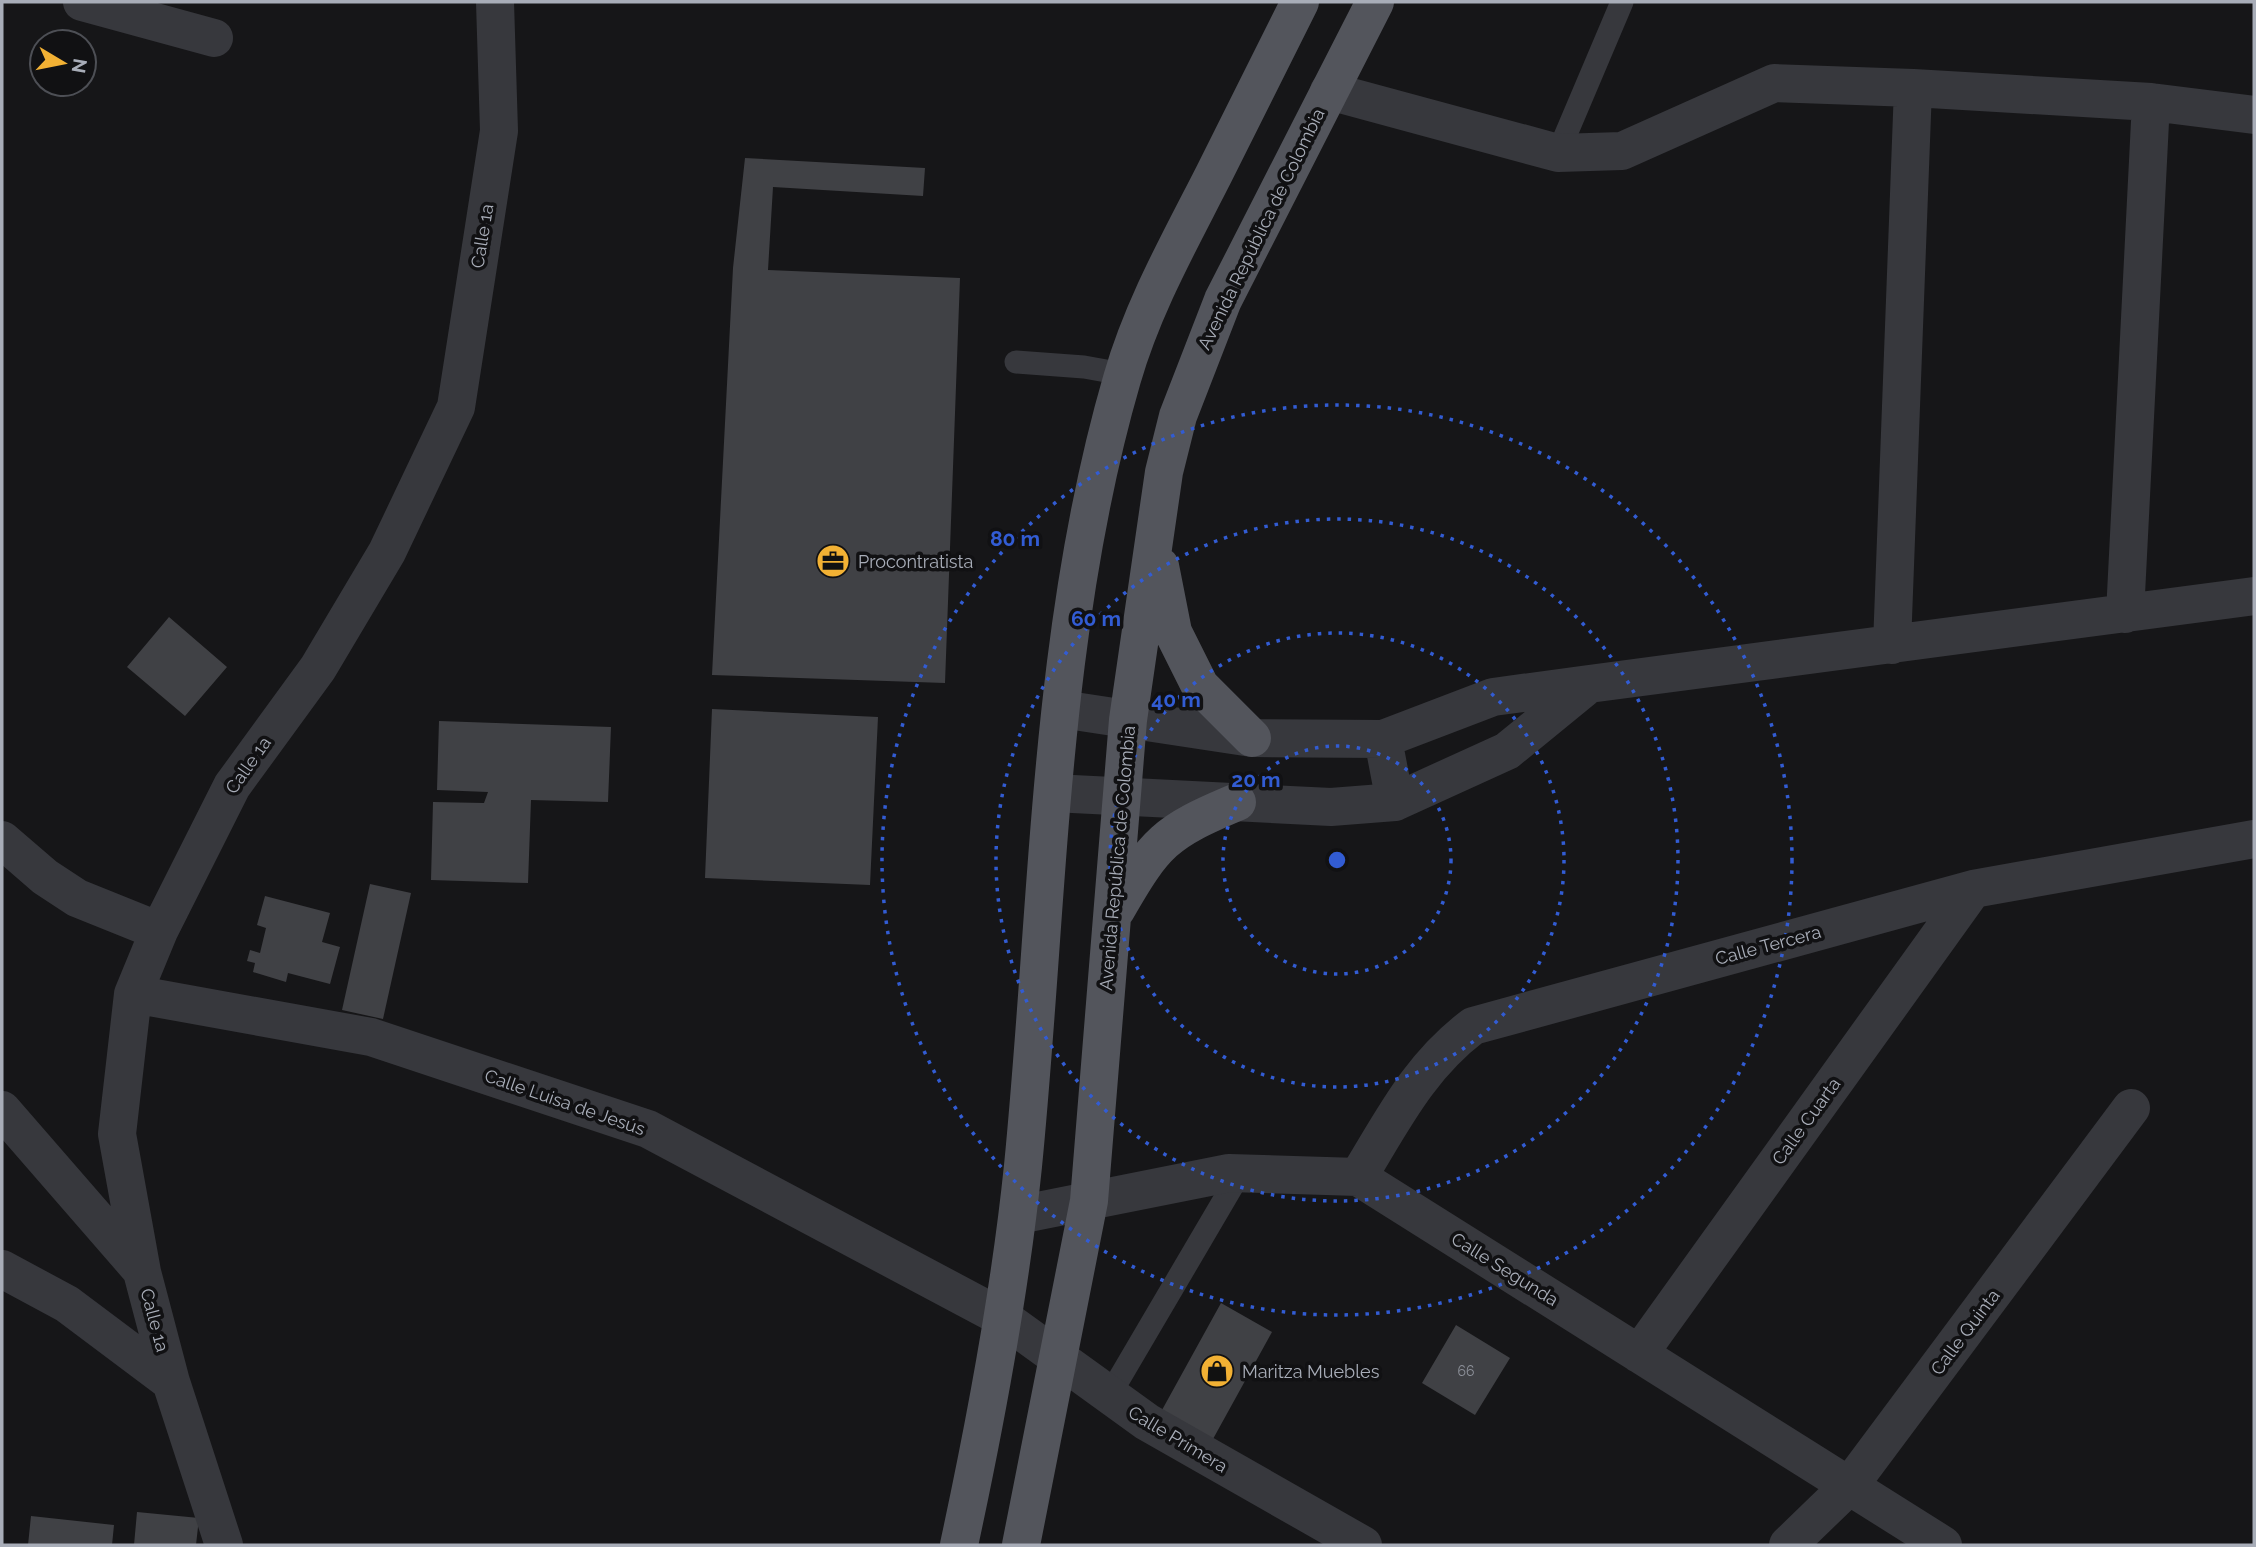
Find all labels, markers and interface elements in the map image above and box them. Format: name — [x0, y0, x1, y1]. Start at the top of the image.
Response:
north arrow — [28, 28, 98, 98]
text: N — [68, 57, 92, 75]
street label: Avenida República de Colombia — [1193, 105, 1329, 353]
street label: Calle 1a — [467, 202, 497, 270]
text: 80 m — [990, 526, 1040, 551]
office icon: Procontratista — [814, 542, 852, 580]
place label: Procontratista — [858, 551, 973, 572]
text: 60 m — [1071, 606, 1121, 631]
text: 40 m — [1151, 687, 1201, 712]
street label: Avenida República de Colombia — [1095, 725, 1139, 991]
street label: Calle 1a — [221, 733, 275, 797]
text: 20 m — [1231, 767, 1281, 792]
centre of rings — [1325, 848, 1349, 872]
street label: Calle Tercera — [1713, 921, 1823, 969]
street label: Calle Luisa de Jesús — [482, 1065, 648, 1139]
street label: Calle Cuarta — [1767, 1074, 1845, 1168]
street label: Calle Segunda — [1448, 1228, 1562, 1310]
street label: Calle Quinta — [1926, 1285, 2004, 1379]
street label: Calle 1a — [136, 1286, 174, 1354]
shop icon: Maritza Muebles — [1198, 1352, 1236, 1390]
place label: Maritza Muebles — [1242, 1361, 1380, 1382]
house number: 66 — [1458, 1363, 1474, 1379]
street label: Calle Primera — [1125, 1401, 1231, 1477]

